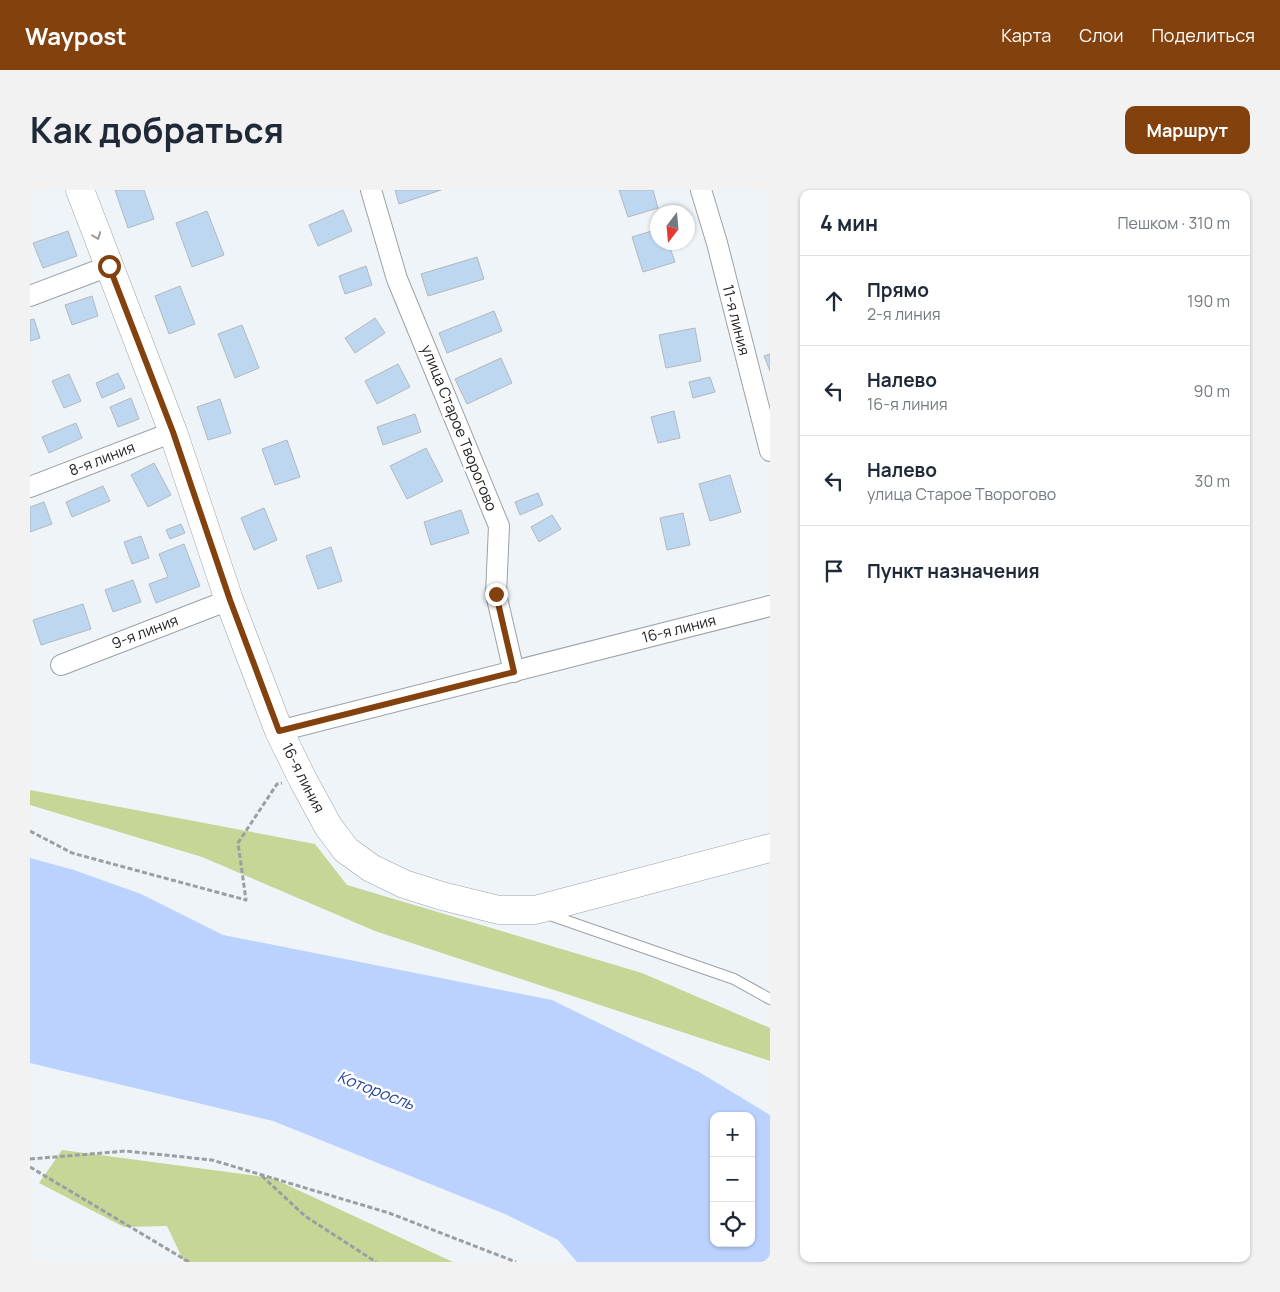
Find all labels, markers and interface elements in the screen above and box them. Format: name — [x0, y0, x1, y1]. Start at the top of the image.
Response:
text: Waypost — [25, 19, 127, 52]
text: Карта — [1001, 23, 1051, 47]
text: Слои — [1079, 23, 1123, 47]
text: Поделиться — [1151, 23, 1255, 47]
text: Как добраться — [30, 106, 284, 154]
button: Маршрут — [1125, 106, 1250, 154]
north arrow — [650, 205, 695, 250]
text: 4 мин — [820, 209, 878, 237]
text: Пешком · 310 m — [1118, 212, 1230, 234]
one-way arrow — [92, 231, 102, 239]
route start — [98, 255, 121, 278]
text: Прямо — [867, 277, 929, 303]
street label: 11-я линия — [718, 282, 755, 357]
icon: ahead — [820, 287, 848, 315]
text: 190 m — [1187, 290, 1230, 312]
text: 2-я линия — [867, 303, 941, 325]
street label: улица Старое Творогово — [416, 342, 502, 514]
text: Налево — [867, 367, 937, 393]
icon: left — [820, 377, 848, 405]
text: 90 m — [1194, 380, 1230, 402]
text: 16-я линия — [867, 393, 948, 415]
street label: 8-я линия — [66, 436, 138, 481]
text: Налево — [867, 457, 937, 483]
icon: left — [820, 467, 848, 495]
text: 30 m — [1195, 470, 1230, 492]
text: улица Старое Творогово — [867, 483, 1056, 505]
icon: arrive — [820, 557, 848, 585]
text: Пункт назначения — [867, 558, 1040, 584]
route end — [485, 583, 508, 606]
street label: 9-я линия — [108, 609, 181, 654]
street label: 16-я линия — [640, 609, 718, 648]
street label: 16-я линия — [277, 739, 330, 816]
water label: Которосль — [334, 1065, 418, 1115]
map controls — [710, 1112, 755, 1247]
button: + — [710, 1112, 755, 1157]
button: − — [710, 1157, 755, 1202]
button: locate — [710, 1202, 755, 1247]

